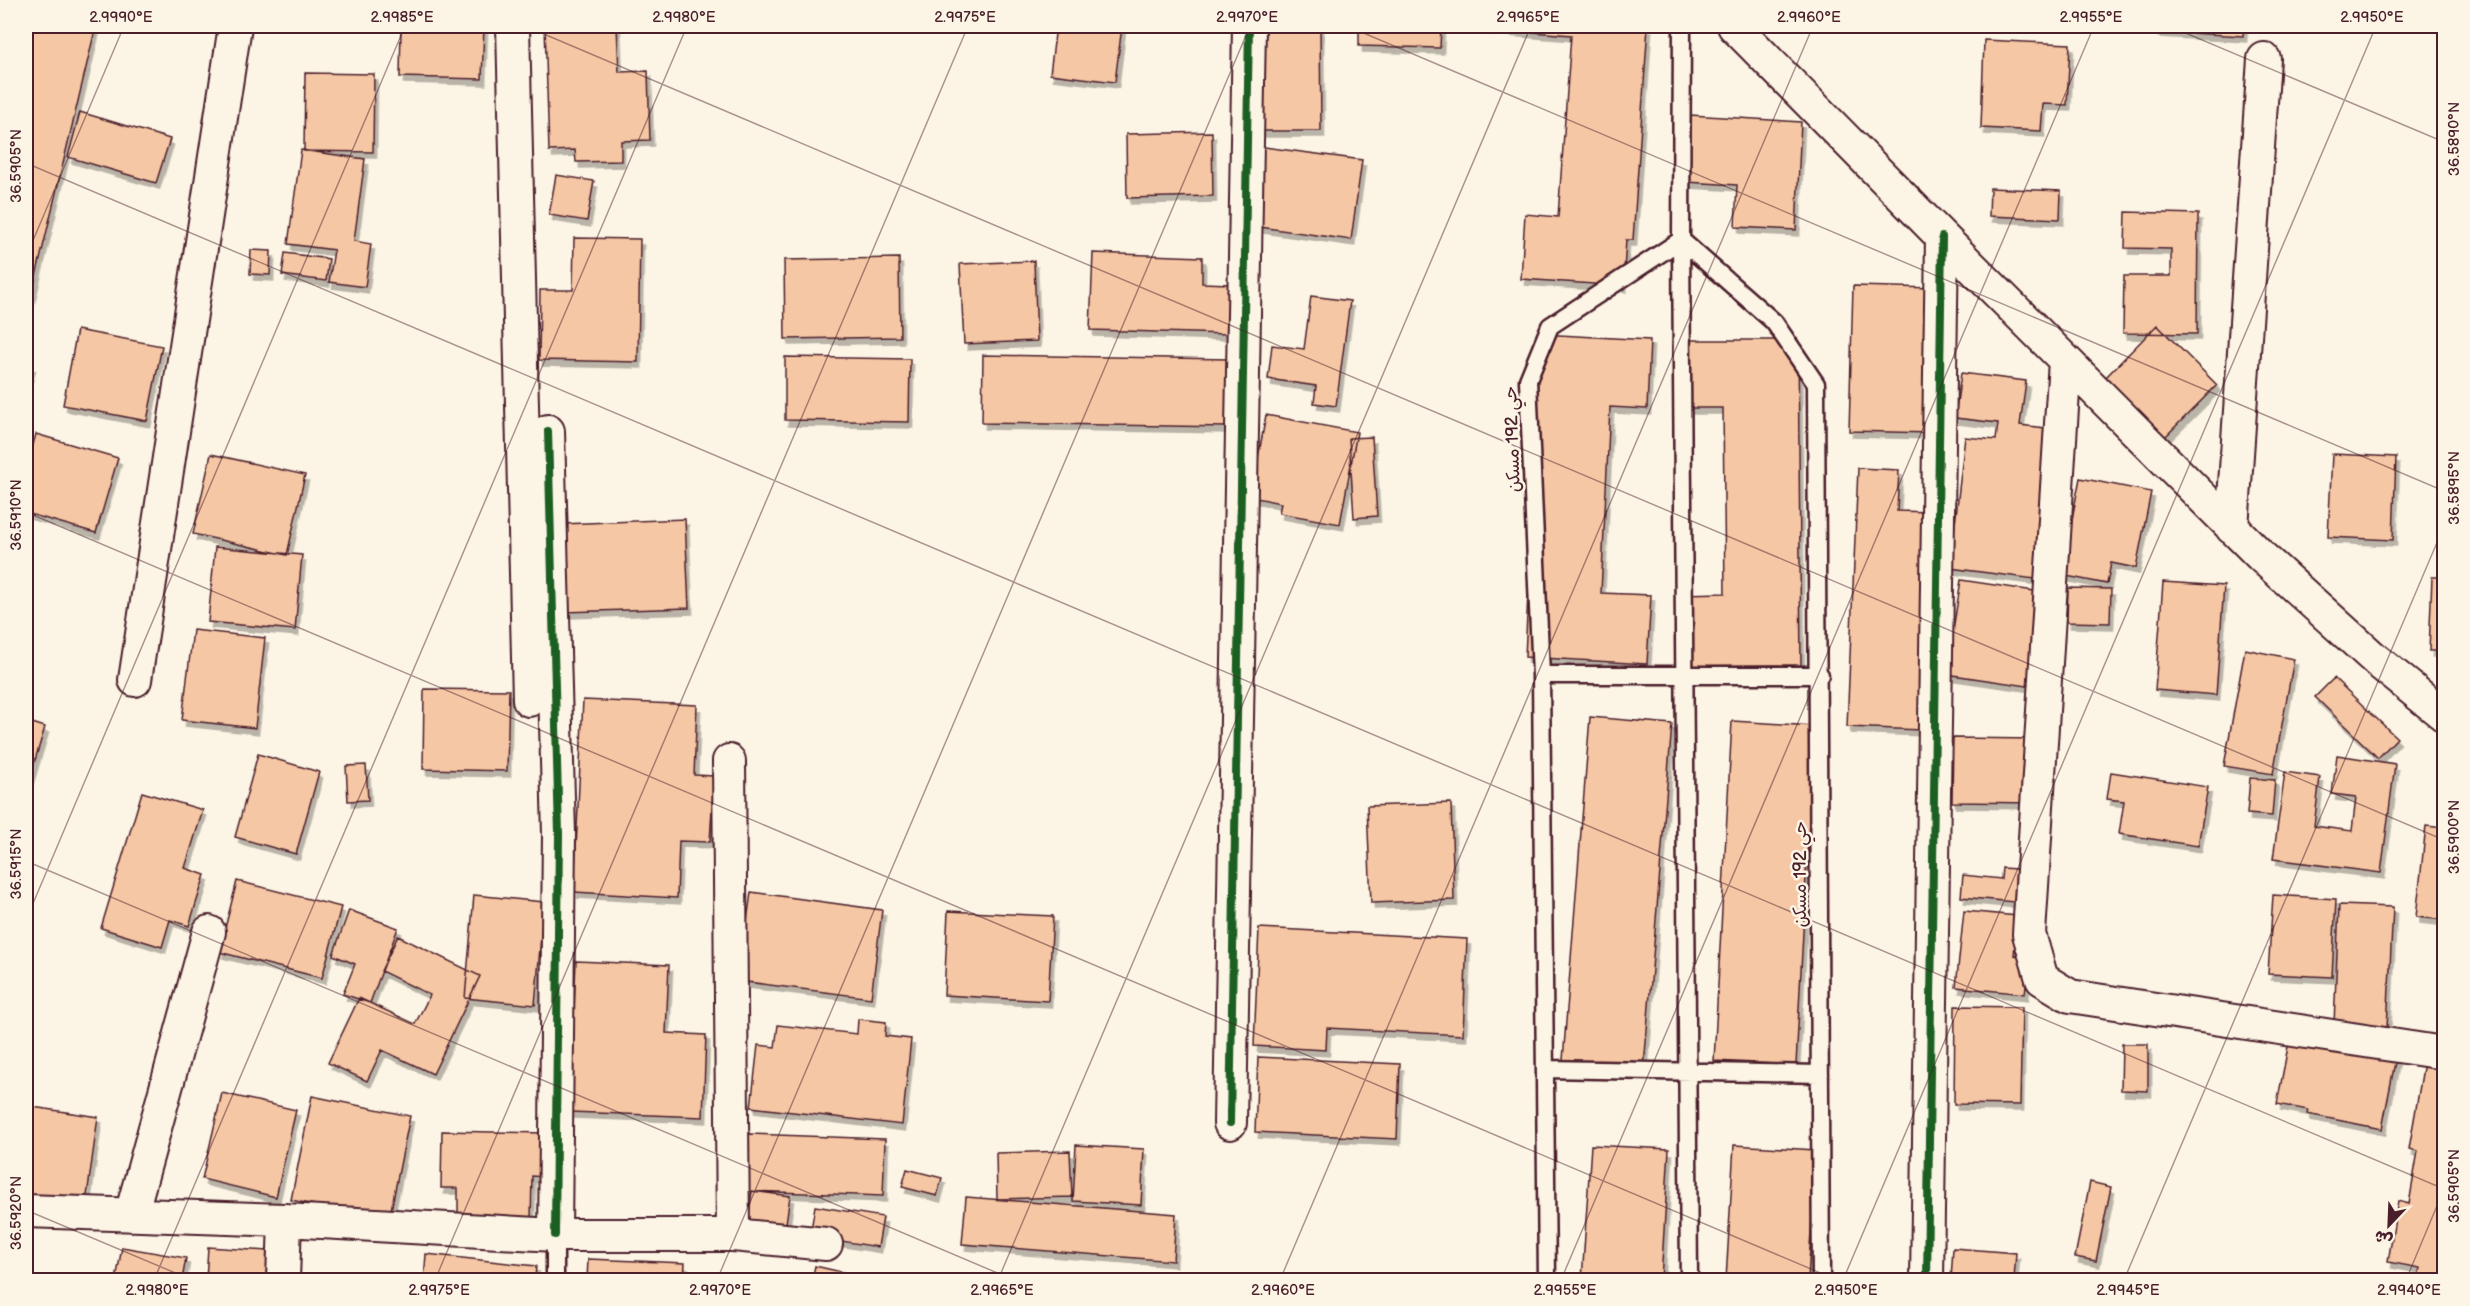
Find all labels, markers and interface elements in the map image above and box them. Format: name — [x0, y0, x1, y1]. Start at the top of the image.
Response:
text: 2.9990°E — [89, 8, 153, 27]
text: 2.9985°E — [370, 8, 434, 27]
text: 2.9980°E — [652, 8, 716, 27]
text: 2.9975°E — [934, 8, 996, 27]
text: 2.9970°E — [1216, 8, 1278, 27]
text: 2.9965°E — [1496, 8, 1560, 27]
text: 2.9960°E — [1777, 8, 1841, 27]
text: 2.9955°E — [2060, 8, 2123, 27]
text: 2.9950°E — [2340, 8, 2404, 27]
text: 36.5890°N — [2445, 102, 2464, 176]
text: 36.5905°N — [7, 129, 26, 203]
street label: حي 192 مسكن — [1500, 385, 1530, 492]
text: 36.5895°N — [2445, 451, 2464, 525]
text: 36.5910°N — [7, 479, 26, 551]
text: 36.5900°N — [2445, 800, 2464, 874]
street label: حي 192 مسكن — [1790, 821, 1816, 927]
text: 36.5915°N — [7, 829, 26, 899]
text: 36.5905°N — [2445, 1149, 2464, 1223]
text: 36.5920°N — [7, 1176, 26, 1250]
north arrow — [2359, 1195, 2419, 1255]
text: ش — [2372, 1225, 2396, 1250]
text: 2.9980°E — [125, 1281, 189, 1300]
text: 2.9975°E — [408, 1281, 470, 1300]
text: 2.9970°E — [689, 1281, 751, 1300]
text: 2.9965°E — [970, 1281, 1034, 1300]
text: 2.9960°E — [1251, 1281, 1315, 1300]
text: 2.9955°E — [1534, 1281, 1597, 1300]
text: 2.9950°E — [1814, 1281, 1878, 1300]
text: 2.9945°E — [2096, 1281, 2160, 1300]
text: 2.9940°E — [2377, 1281, 2441, 1300]

